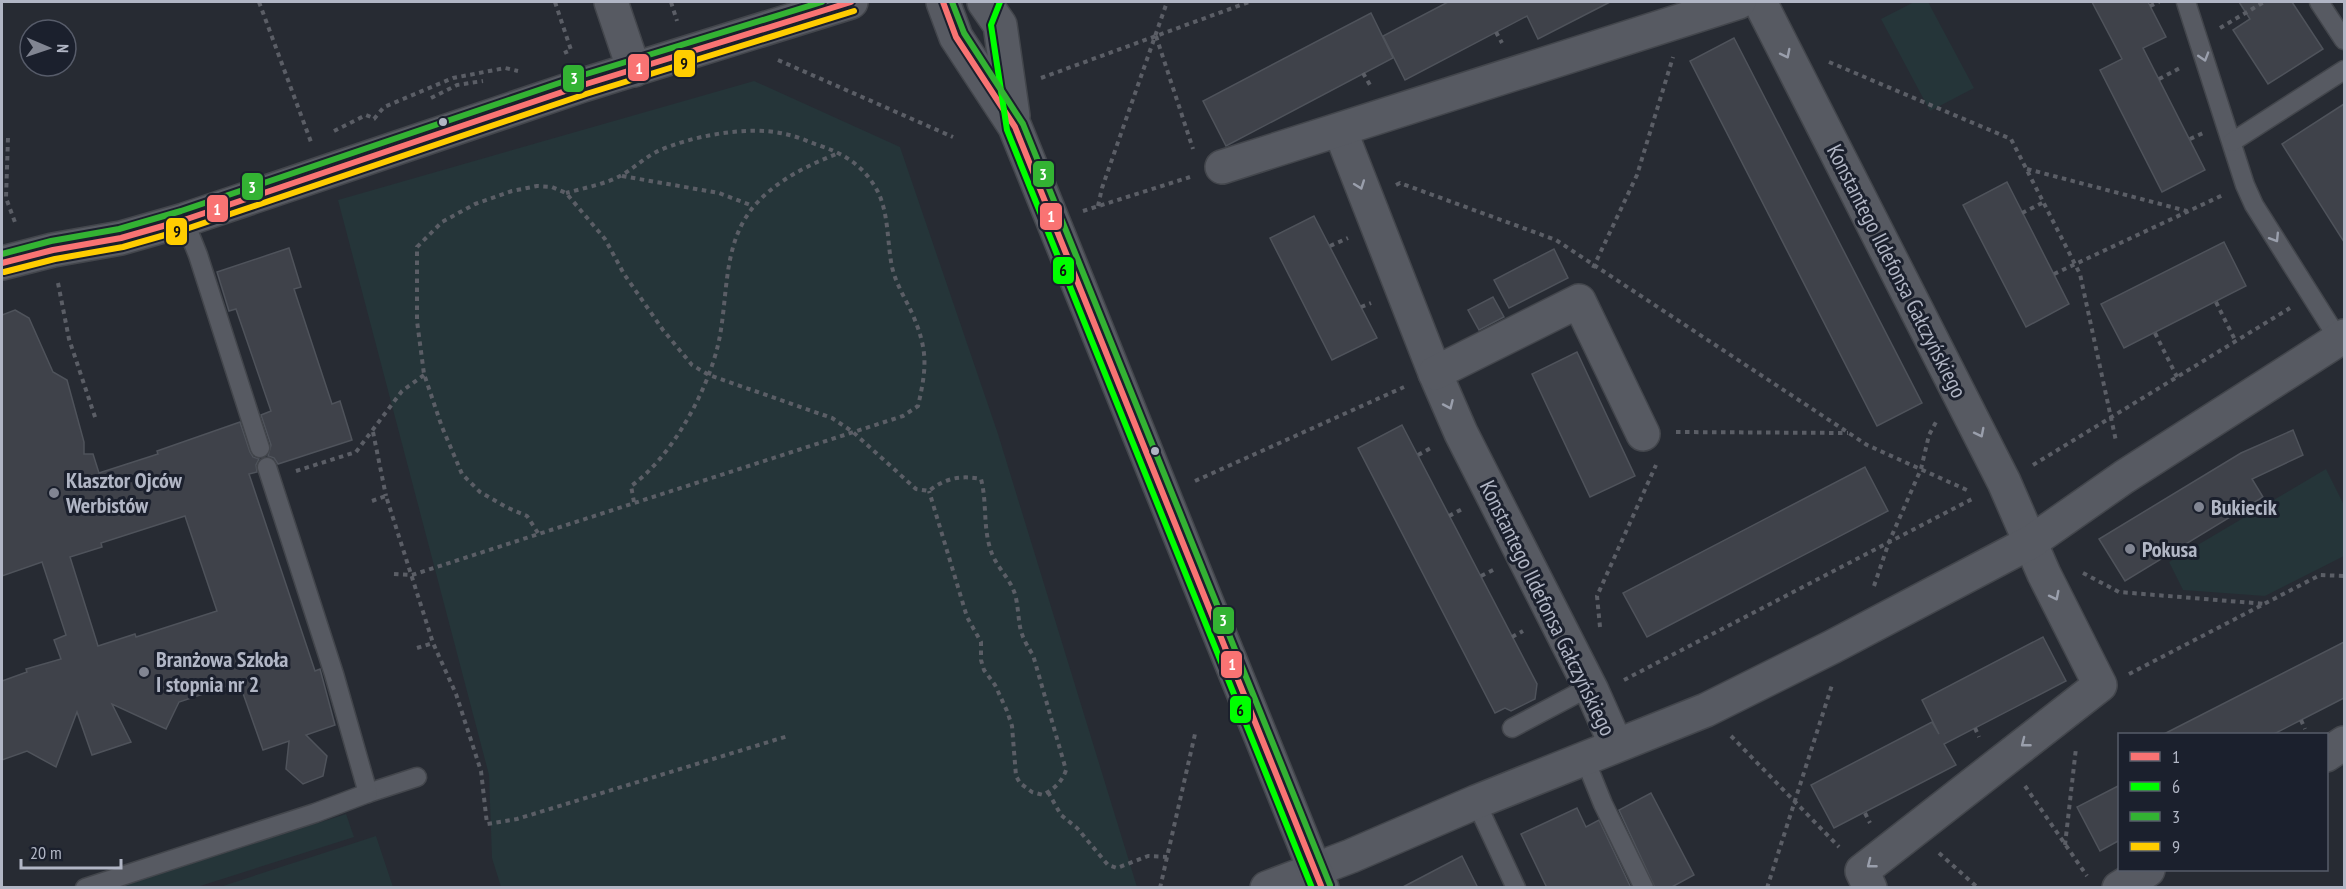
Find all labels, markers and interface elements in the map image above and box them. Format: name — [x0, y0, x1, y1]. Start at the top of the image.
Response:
north arrow — [18, 18, 78, 78]
text: N — [53, 44, 73, 53]
one-way arrow — [1779, 47, 1791, 58]
line badge: 9 — [673, 49, 696, 78]
one-way arrow — [2197, 51, 2209, 62]
line badge: 1 — [627, 53, 650, 82]
text: 9 — [680, 53, 688, 73]
text: 1 — [635, 58, 643, 78]
line badge: 3 — [562, 64, 585, 93]
text: 3 — [570, 68, 578, 88]
unlabelled marker — [437, 116, 449, 128]
street label: Konstantego Ildefonsa Gałczyńskiego — [1821, 140, 1973, 402]
line badge: 3 — [1032, 160, 1055, 188]
text: 3 — [1039, 164, 1047, 184]
line badge: 3 — [241, 172, 264, 201]
text: 3 — [248, 177, 256, 197]
one-way arrow — [1353, 179, 1366, 190]
line badge: 1 — [206, 194, 229, 223]
text: 1 — [213, 199, 221, 219]
line badge: 1 — [1039, 202, 1063, 231]
text: 1 — [1047, 206, 1055, 226]
line badge: 9 — [165, 217, 188, 246]
text: 9 — [173, 221, 181, 241]
one-way arrow — [2267, 232, 2279, 242]
line badge: 6 — [1052, 256, 1075, 285]
text: 6 — [1059, 260, 1067, 280]
one-way arrow — [1442, 398, 1454, 409]
one-way arrow — [1972, 427, 1984, 438]
unlabelled marker — [1149, 445, 1161, 457]
place label: Klasztor Ojców Werbistów — [65, 466, 183, 519]
street label: Konstantego Ildefonsa Gałczyńskiego — [1474, 476, 1622, 740]
marker: Klasztor Ojców Werbistów — [47, 486, 61, 500]
place label: Bukiecik — [2211, 493, 2278, 521]
marker: Bukiecik — [2192, 500, 2206, 514]
place label: Pokusa — [2142, 535, 2197, 563]
marker: Pokusa — [2123, 542, 2137, 556]
one-way arrow — [2047, 589, 2059, 600]
line badge: 3 — [1212, 606, 1235, 635]
text: 3 — [1219, 610, 1227, 630]
place label: Branżowa Szkoła I stopnia nr 2 — [156, 645, 288, 698]
line badge: 1 — [1220, 650, 1243, 679]
text: 1 — [1228, 654, 1236, 674]
marker: Branżowa Szkoła I stopnia nr 2 — [137, 665, 151, 679]
line badge: 6 — [1229, 695, 1252, 724]
text: 6 — [1236, 700, 1244, 720]
legend — [2118, 733, 2328, 871]
one-way arrow — [2020, 736, 2031, 747]
text: 1 — [2172, 745, 2180, 768]
text: 6 — [2172, 775, 2180, 798]
text: 3 — [2172, 805, 2180, 828]
scale bar — [21, 832, 122, 870]
text: 9 — [2172, 835, 2180, 858]
text: 20 m — [30, 841, 62, 864]
one-way arrow — [1867, 856, 1878, 867]

